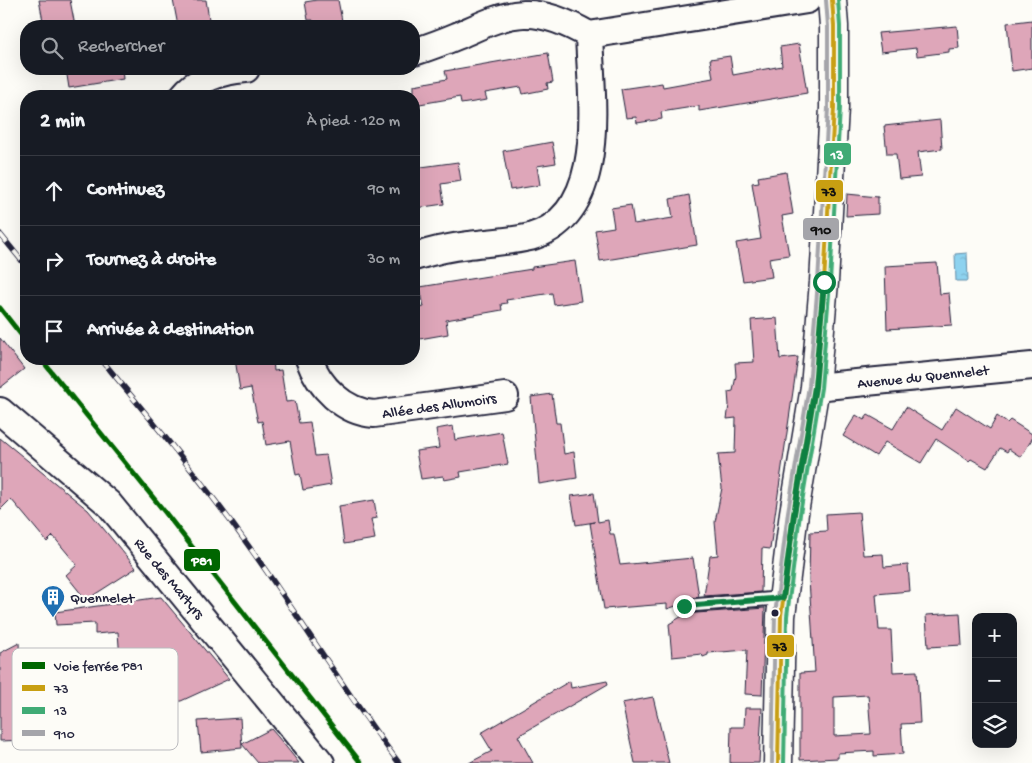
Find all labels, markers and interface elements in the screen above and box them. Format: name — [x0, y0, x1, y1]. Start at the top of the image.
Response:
search box — [20, 20, 420, 75]
icon: search — [38, 34, 66, 62]
text: Rechercher — [78, 36, 164, 59]
text: 2 min — [40, 110, 85, 135]
text: À pied · 120 m — [307, 113, 400, 132]
line badge: 13 — [823, 142, 852, 166]
text: 13 — [830, 148, 843, 165]
icon: ahead — [40, 177, 68, 205]
text: Continuez — [87, 179, 164, 202]
line badge: 73 — [815, 179, 844, 203]
text: 90 m — [368, 181, 400, 200]
text: 73 — [821, 185, 836, 202]
line badge: 910 — [802, 217, 840, 241]
text: 910 — [810, 223, 831, 240]
icon: right — [40, 247, 68, 275]
text: Tournez à droite — [87, 249, 216, 272]
text: 30 m — [367, 251, 400, 270]
route start — [813, 271, 836, 294]
icon: arrive — [40, 317, 68, 345]
text: Arrivée à destination — [87, 319, 253, 342]
street label: Avenue du Quennelet — [857, 362, 992, 394]
street label: Allée des Allumoirs — [381, 390, 498, 424]
street label: Rue des Martyrs — [129, 535, 208, 624]
line badge: P81 — [183, 548, 221, 572]
text: P81 — [190, 554, 213, 571]
building icon: Quennelet — [40, 584, 66, 618]
place label: Quennelet — [70, 590, 136, 608]
route end — [673, 595, 696, 618]
unlabelled marker — [770, 608, 780, 618]
map controls — [972, 613, 1017, 748]
button: + — [972, 613, 1017, 658]
line badge: 73 — [766, 634, 795, 658]
text: 73 — [772, 640, 787, 657]
legend — [12, 648, 178, 750]
button: − — [972, 658, 1017, 703]
text: Voie ferrée P81 — [53, 659, 143, 676]
text: 73 — [53, 682, 69, 699]
button: layers — [972, 703, 1017, 748]
text: 13 — [53, 704, 67, 721]
text: 910 — [53, 727, 75, 744]

